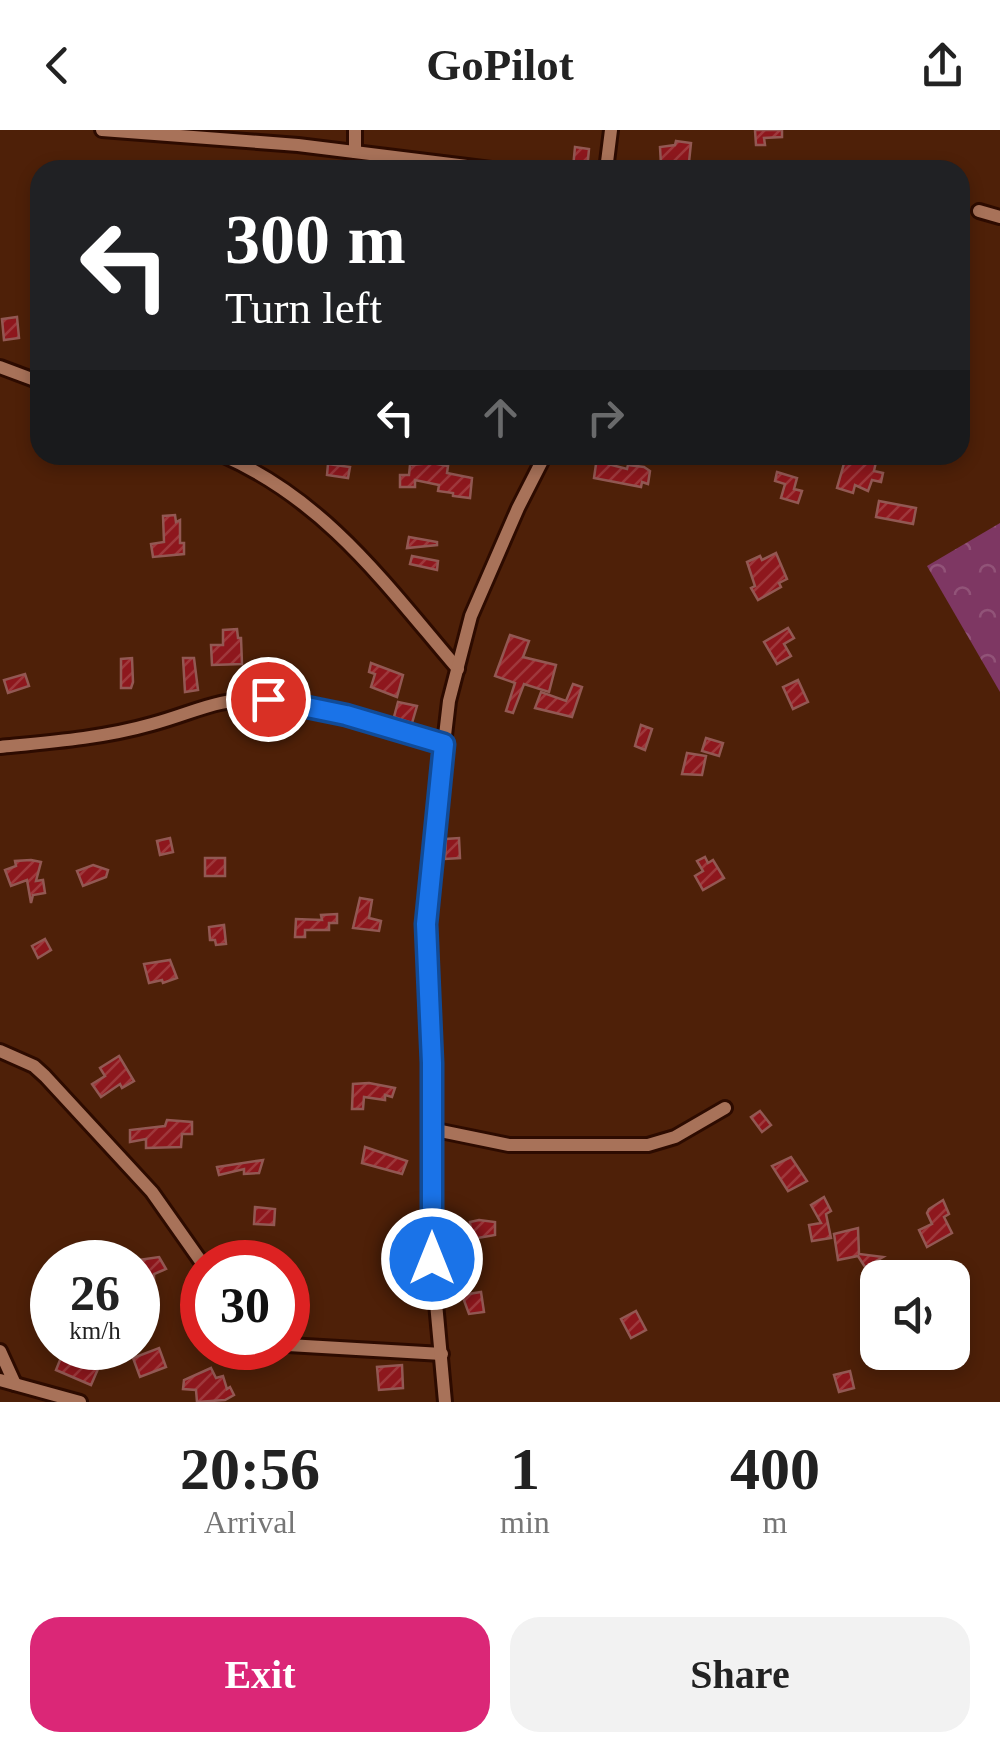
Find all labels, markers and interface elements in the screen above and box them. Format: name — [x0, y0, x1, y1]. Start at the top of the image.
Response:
icon: back — [30, 38, 85, 93]
icon: share — [915, 38, 970, 93]
text: GoPilot — [426, 40, 574, 90]
icon: left — [60, 200, 190, 330]
text: 300 m — [225, 201, 406, 278]
text: Turn left — [225, 283, 382, 333]
icon: left — [368, 390, 423, 445]
icon: ahead — [473, 390, 528, 445]
icon: right — [578, 390, 633, 445]
pin — [226, 657, 311, 742]
icon: arrive — [241, 672, 296, 727]
position arrow — [380, 1207, 484, 1311]
speed limit sign: 30 — [180, 1240, 310, 1370]
map controls — [860, 1260, 970, 1370]
button: sound — [860, 1260, 970, 1370]
text: 26 — [70, 1265, 120, 1321]
text: km/h — [69, 1317, 121, 1344]
text: 20:56 — [180, 1436, 320, 1502]
text: 1 — [510, 1436, 540, 1502]
text: 400 — [730, 1436, 820, 1502]
text: Arrival — [204, 1504, 296, 1540]
text: min — [500, 1504, 550, 1540]
text: m — [762, 1504, 787, 1540]
button: Exit — [30, 1617, 490, 1732]
button: Share — [510, 1617, 970, 1732]

